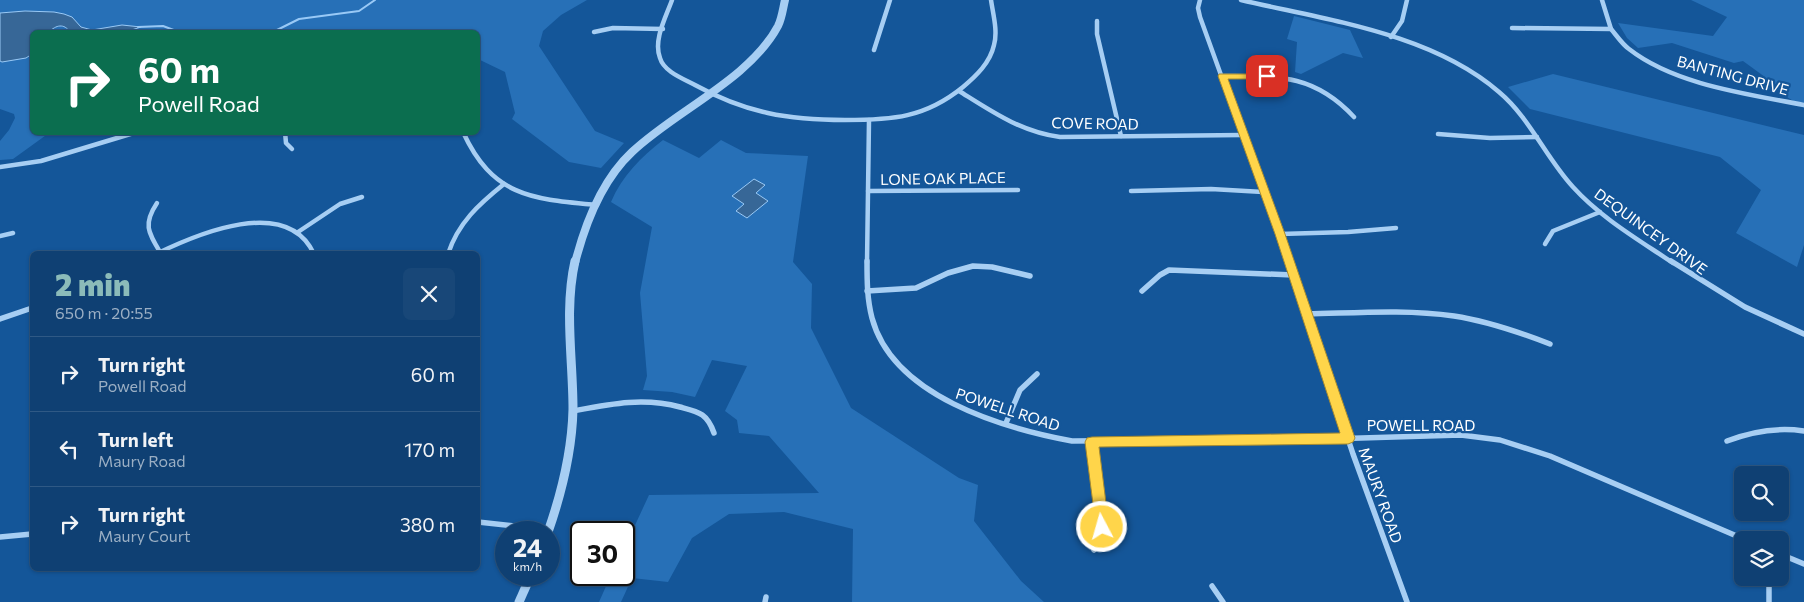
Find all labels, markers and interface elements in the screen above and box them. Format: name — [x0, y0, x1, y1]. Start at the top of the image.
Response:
text: 60 m — [138, 47, 220, 90]
icon: right — [55, 50, 120, 115]
street label: BANTING DRIVE — [1675, 51, 1791, 99]
pin — [1246, 55, 1288, 97]
icon: arrive — [1253, 62, 1281, 90]
text: Powell Road — [138, 90, 260, 117]
street label: COVE ROAD — [1051, 113, 1139, 133]
street label: LONE OAK PLACE — [880, 168, 1006, 188]
street label: DEQUINCEY DRIVE — [1591, 184, 1711, 278]
text: 2 min — [55, 265, 130, 302]
button: close — [403, 268, 455, 320]
text: 650 m · 20:55 — [55, 303, 153, 322]
text: Turn right — [98, 353, 185, 376]
icon: right — [55, 360, 83, 388]
text: 60 m — [411, 363, 455, 386]
text: Powell Road — [98, 376, 187, 395]
street label: POWELL ROAD — [954, 384, 1062, 434]
street label: POWELL ROAD — [1367, 416, 1475, 434]
text: Turn left — [98, 428, 173, 451]
icon: left — [55, 435, 83, 463]
text: 170 m — [404, 438, 455, 461]
street label: MAURY ROAD — [1355, 445, 1407, 545]
text: Maury Road — [98, 451, 186, 470]
map controls — [1734, 466, 1789, 586]
button: search — [1734, 466, 1789, 521]
position arrow — [1075, 500, 1127, 552]
text: Turn right — [98, 503, 185, 526]
icon: right — [55, 510, 83, 538]
text: 380 m — [400, 513, 455, 536]
speed limit sign: 30 — [570, 521, 635, 586]
text: Maury Court — [98, 526, 191, 545]
button: layers — [1734, 531, 1789, 586]
text: 24 — [513, 532, 542, 562]
text: km/h — [513, 559, 542, 573]

